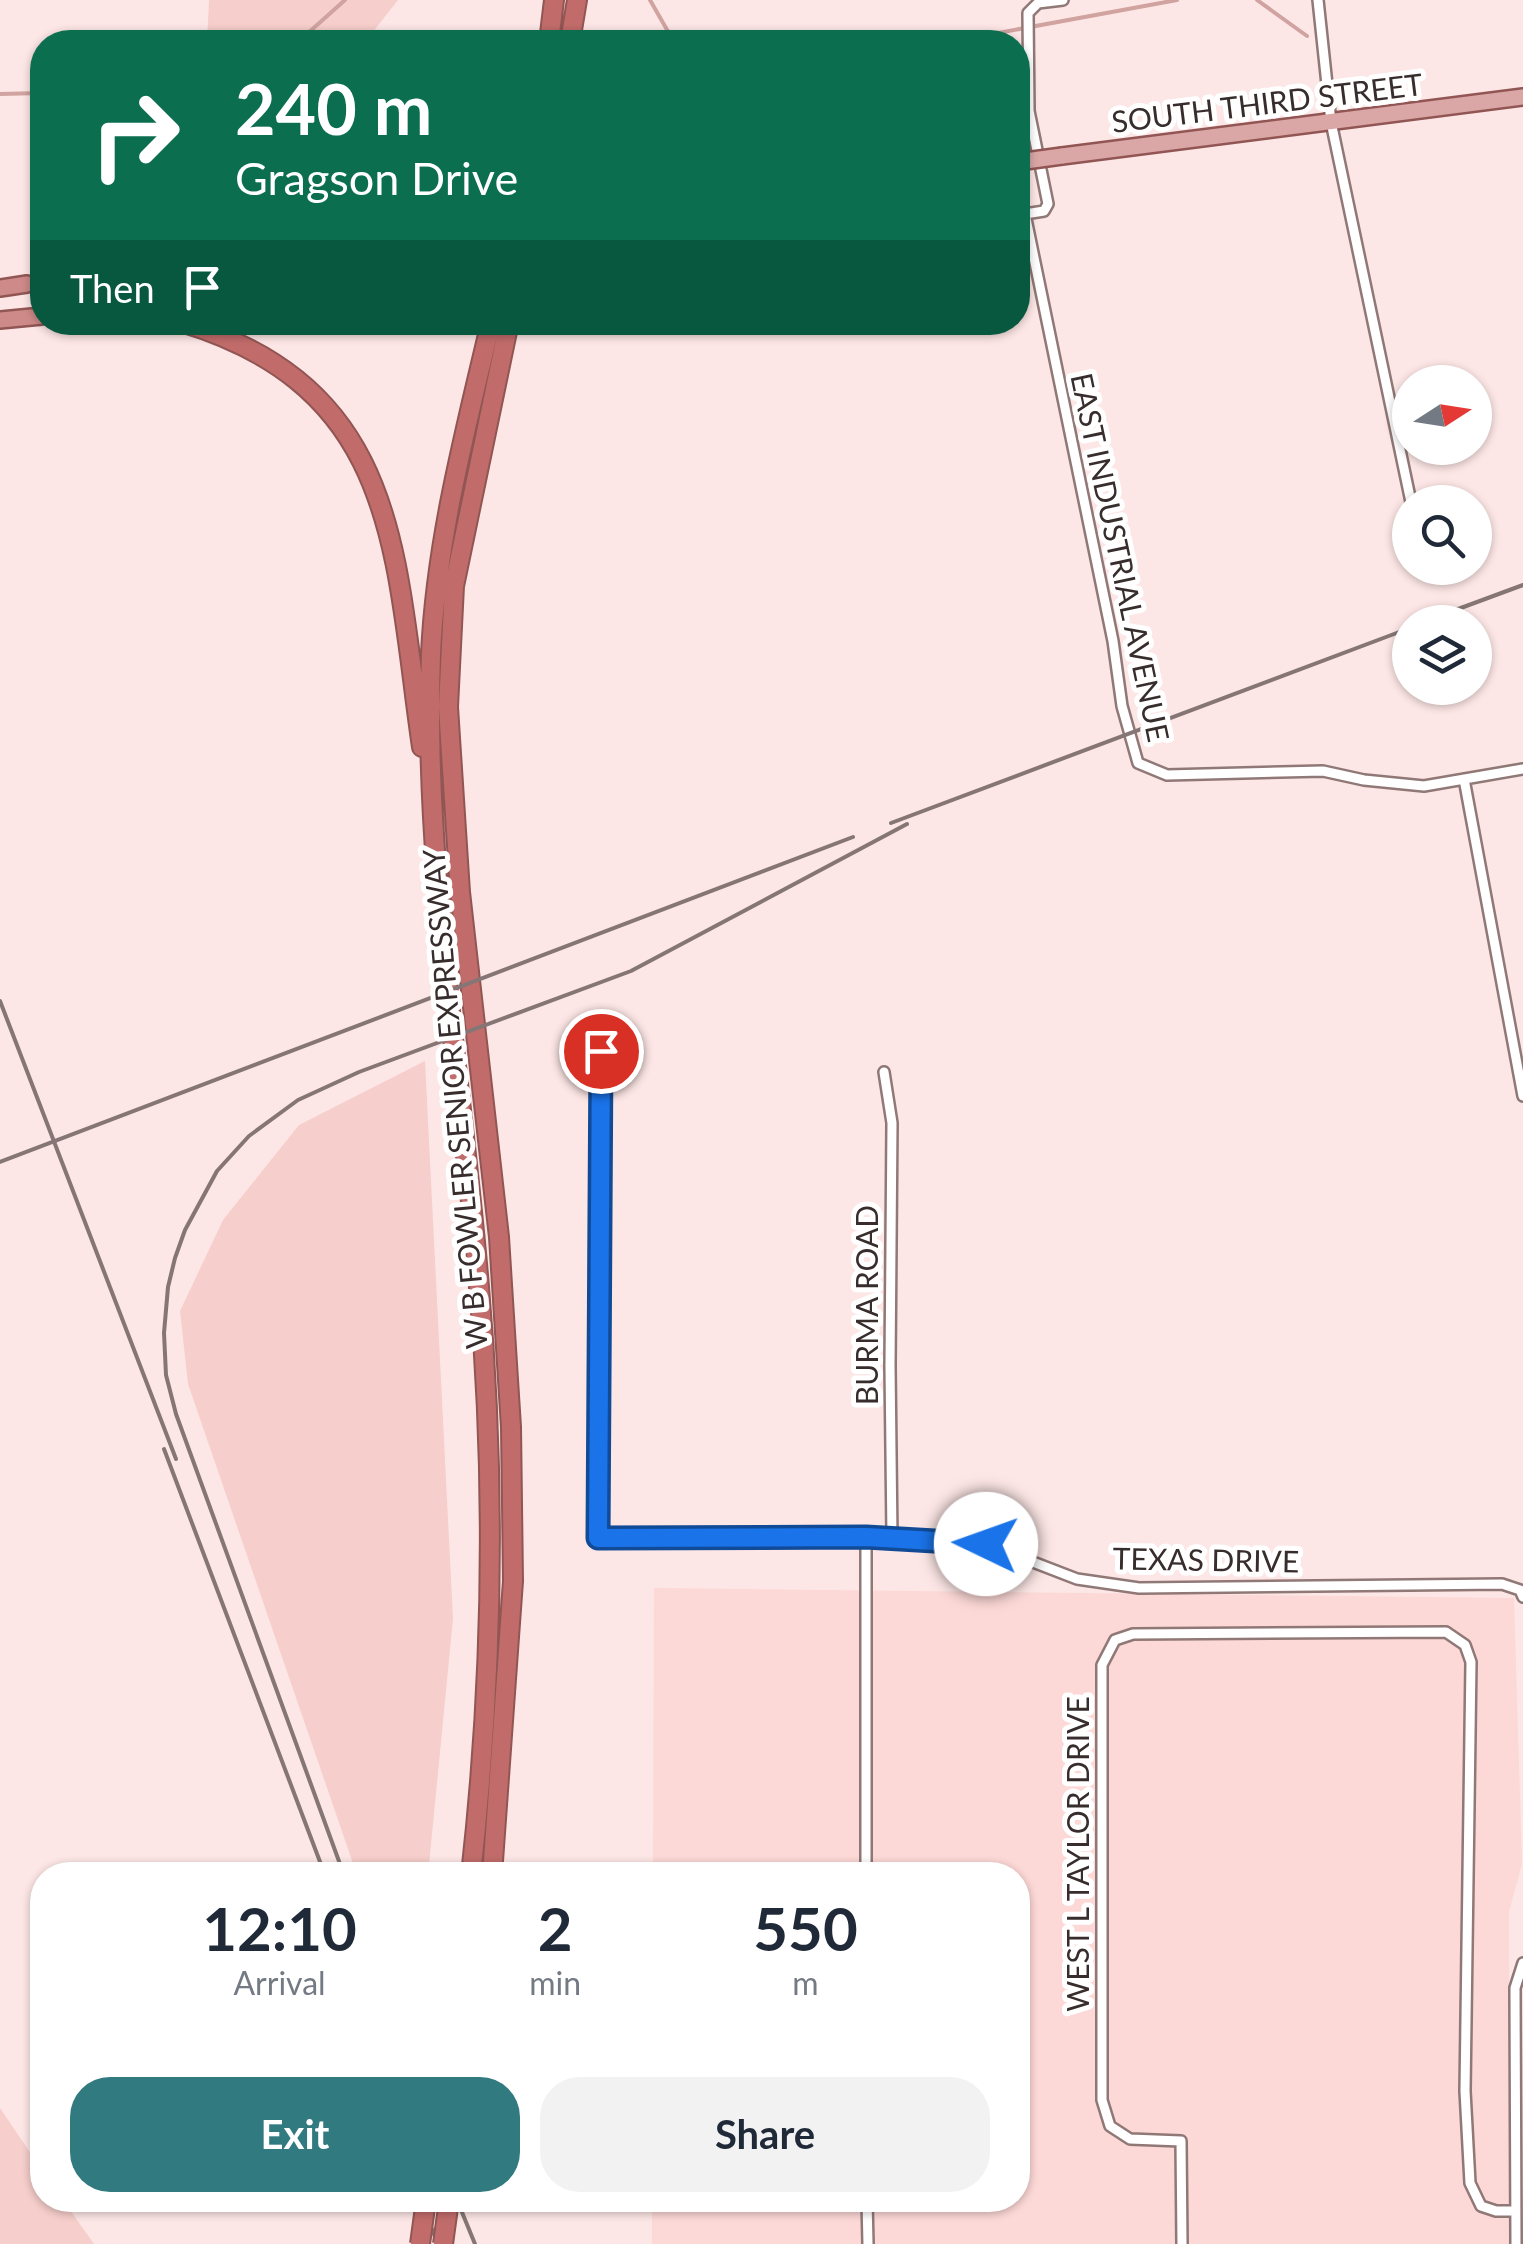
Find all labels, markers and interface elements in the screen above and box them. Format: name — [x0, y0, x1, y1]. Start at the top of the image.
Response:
street label: SOUTH THIRD STREET — [1109, 65, 1425, 139]
text: 240 m — [235, 66, 432, 150]
icon: right — [70, 70, 200, 200]
text: Gragson Drive — [235, 151, 518, 205]
icon: arrive — [175, 260, 230, 315]
text: Then — [70, 265, 155, 311]
north arrow — [1392, 365, 1492, 465]
map controls — [1392, 365, 1492, 705]
street label: EAST INDUSTRIAL AVENUE — [1064, 369, 1178, 745]
button: search — [1392, 485, 1492, 585]
button: layers — [1392, 605, 1492, 705]
street label: W B FOWLER SENIOR EXPRESSWAY — [414, 847, 494, 1350]
pin — [559, 1009, 644, 1094]
icon: arrive — [574, 1024, 629, 1079]
street label: BURMA ROAD — [848, 1205, 884, 1405]
position arrow — [934, 1492, 1038, 1596]
street label: TEXAS DRIVE — [1112, 1539, 1300, 1579]
street label: WEST L TAYLOR DRIVE — [1059, 1696, 1095, 2012]
text: 12:10 — [202, 1892, 357, 1964]
text: 2 — [538, 1892, 573, 1964]
text: 550 — [753, 1892, 858, 1964]
text: Arrival — [233, 1963, 326, 2002]
text: min — [529, 1963, 581, 2002]
text: m — [792, 1963, 819, 2002]
button: Exit — [70, 2077, 520, 2192]
button: Share — [540, 2077, 990, 2192]

